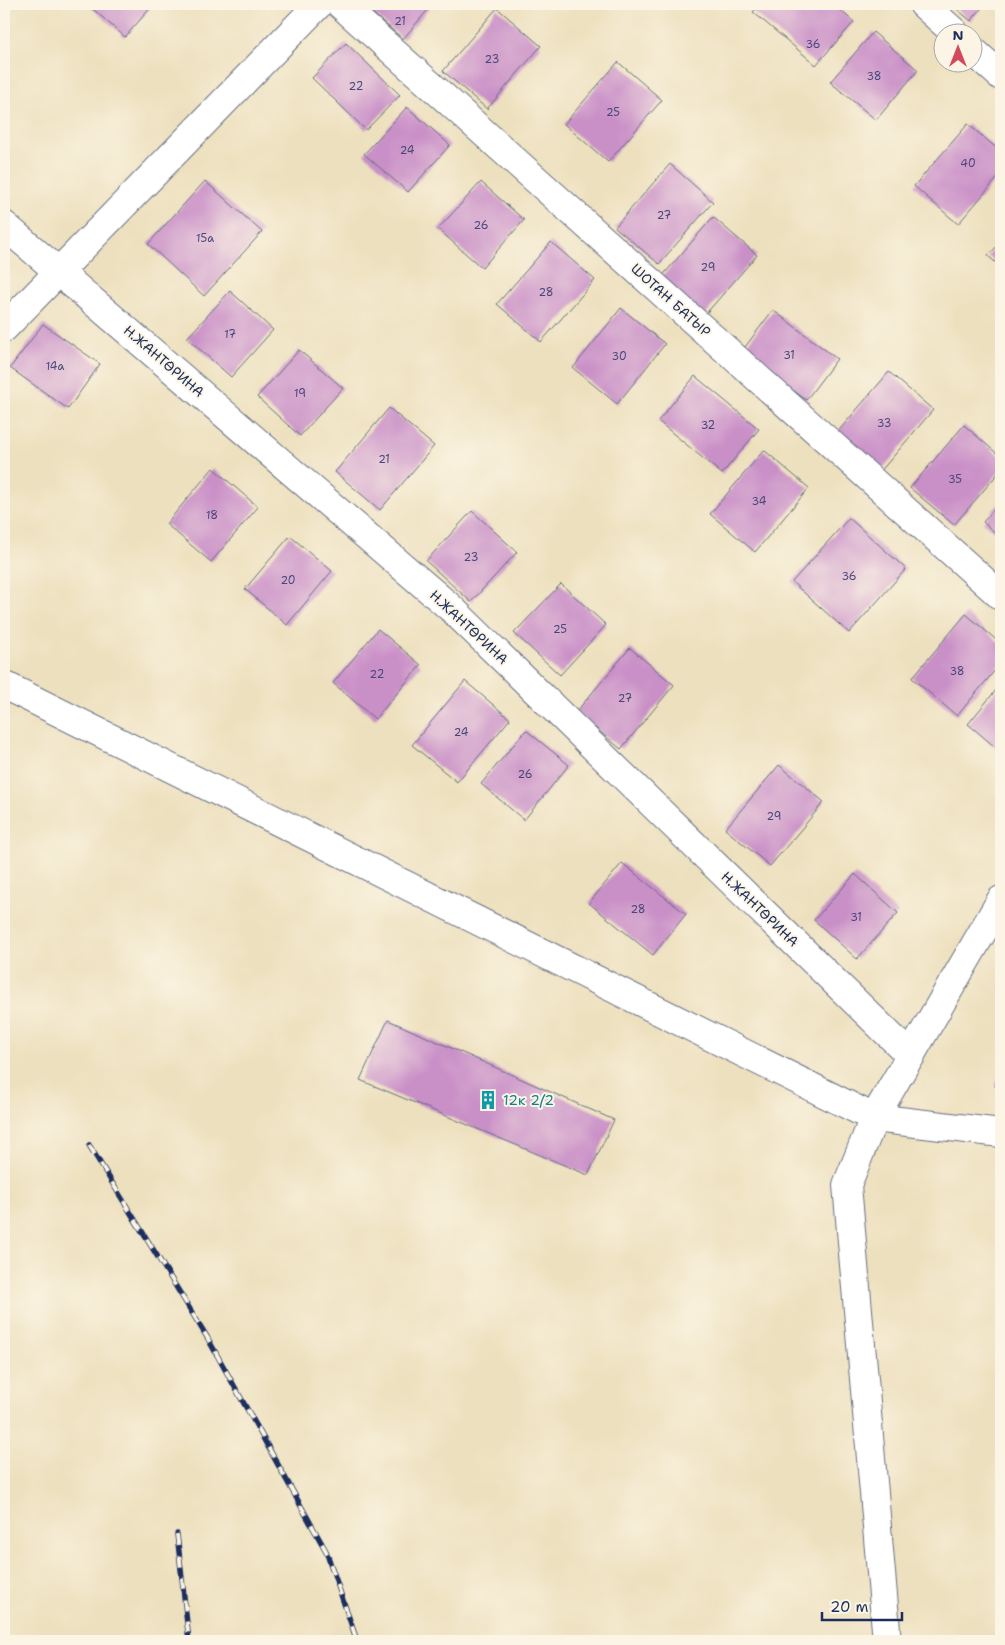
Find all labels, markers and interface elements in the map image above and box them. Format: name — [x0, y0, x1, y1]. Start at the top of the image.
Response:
house number: 21 — [394, 14, 406, 29]
north arrow — [932, 22, 982, 72]
text: N — [952, 26, 964, 44]
house number: 36 — [805, 37, 821, 52]
house number: 23 — [485, 52, 499, 67]
house number: 38 — [866, 69, 882, 84]
house number: 22 — [349, 79, 363, 94]
house number: 25 — [606, 105, 620, 120]
house number: 24 — [400, 143, 415, 158]
house number: 40 — [960, 156, 976, 171]
house number: 27 — [657, 208, 672, 223]
house number: 26 — [474, 218, 488, 233]
house number: 15а — [196, 231, 214, 246]
street label: ШОТАН БАТЫР — [627, 259, 715, 341]
house number: 29 — [701, 260, 715, 275]
house number: 28 — [538, 285, 554, 300]
street label: Н.ЖАНТӨРИНА — [120, 321, 208, 401]
house number: 17 — [224, 327, 236, 342]
house number: 31 — [783, 348, 795, 363]
house number: 30 — [611, 349, 627, 364]
house number: 14а — [46, 359, 64, 374]
house number: 19 — [294, 386, 306, 401]
house number: 33 — [877, 416, 891, 431]
house number: 32 — [701, 418, 715, 433]
house number: 21 — [378, 452, 390, 467]
house number: 35 — [948, 472, 962, 487]
house number: 34 — [752, 494, 767, 509]
house number: 18 — [206, 508, 218, 523]
house number: 23 — [464, 550, 478, 565]
house number: 36 — [841, 569, 857, 584]
house number: 20 — [280, 573, 296, 588]
street label: Н.ЖАНТӨРИНА — [426, 586, 512, 668]
house number: 25 — [553, 622, 567, 637]
house number: 38 — [949, 664, 965, 679]
house number: 22 — [370, 667, 384, 682]
house number: 27 — [618, 691, 633, 706]
house number: 24 — [454, 725, 469, 740]
house number: 26 — [518, 767, 532, 782]
house number: 29 — [767, 809, 781, 824]
street label: Н.ЖАНТӨРИНА — [717, 867, 803, 951]
house number: 28 — [630, 902, 646, 917]
house number: 31 — [850, 910, 862, 925]
building icon: 12к 2/2 — [477, 1089, 499, 1111]
place label: 12к 2/2 — [503, 1091, 554, 1109]
scale bar — [822, 1590, 902, 1622]
text: 20 m — [830, 1597, 869, 1617]

